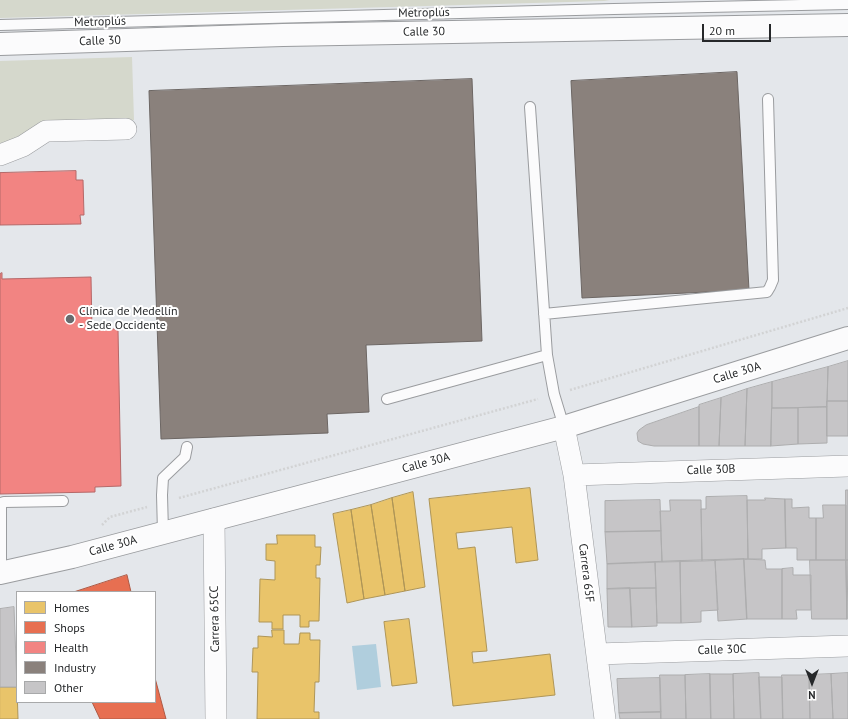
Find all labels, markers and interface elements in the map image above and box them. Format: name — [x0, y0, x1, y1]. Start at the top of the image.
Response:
street label: Metroplús — [398, 5, 450, 21]
street label: Metroplús — [74, 14, 126, 30]
scale bar — [704, 16, 773, 42]
text: 20 m — [709, 23, 735, 38]
street label: Calle 30 — [403, 24, 445, 40]
street label: Calle 30 — [79, 33, 121, 49]
place label: Clínica de Medellín - Sede Occidente — [79, 305, 178, 333]
marker: Clínica de Medellín - Sede Occidente — [64, 313, 76, 325]
street label: Calle 30A — [711, 359, 763, 387]
street label: Calle 30A — [400, 450, 452, 476]
street label: Calle 30B — [686, 462, 736, 478]
street label: Calle 30A — [87, 533, 139, 559]
street label: Carrera 65F — [575, 543, 597, 603]
street label: Carrera 65CC — [207, 586, 223, 652]
legend — [16, 591, 156, 703]
text: Homes — [54, 600, 89, 615]
text: Shops — [54, 620, 85, 635]
text: Health — [54, 640, 88, 655]
street label: Calle 30C — [697, 642, 747, 658]
text: Industry — [54, 660, 96, 675]
north arrow — [792, 663, 832, 703]
text: Other — [54, 680, 83, 695]
text: N — [808, 688, 816, 702]

